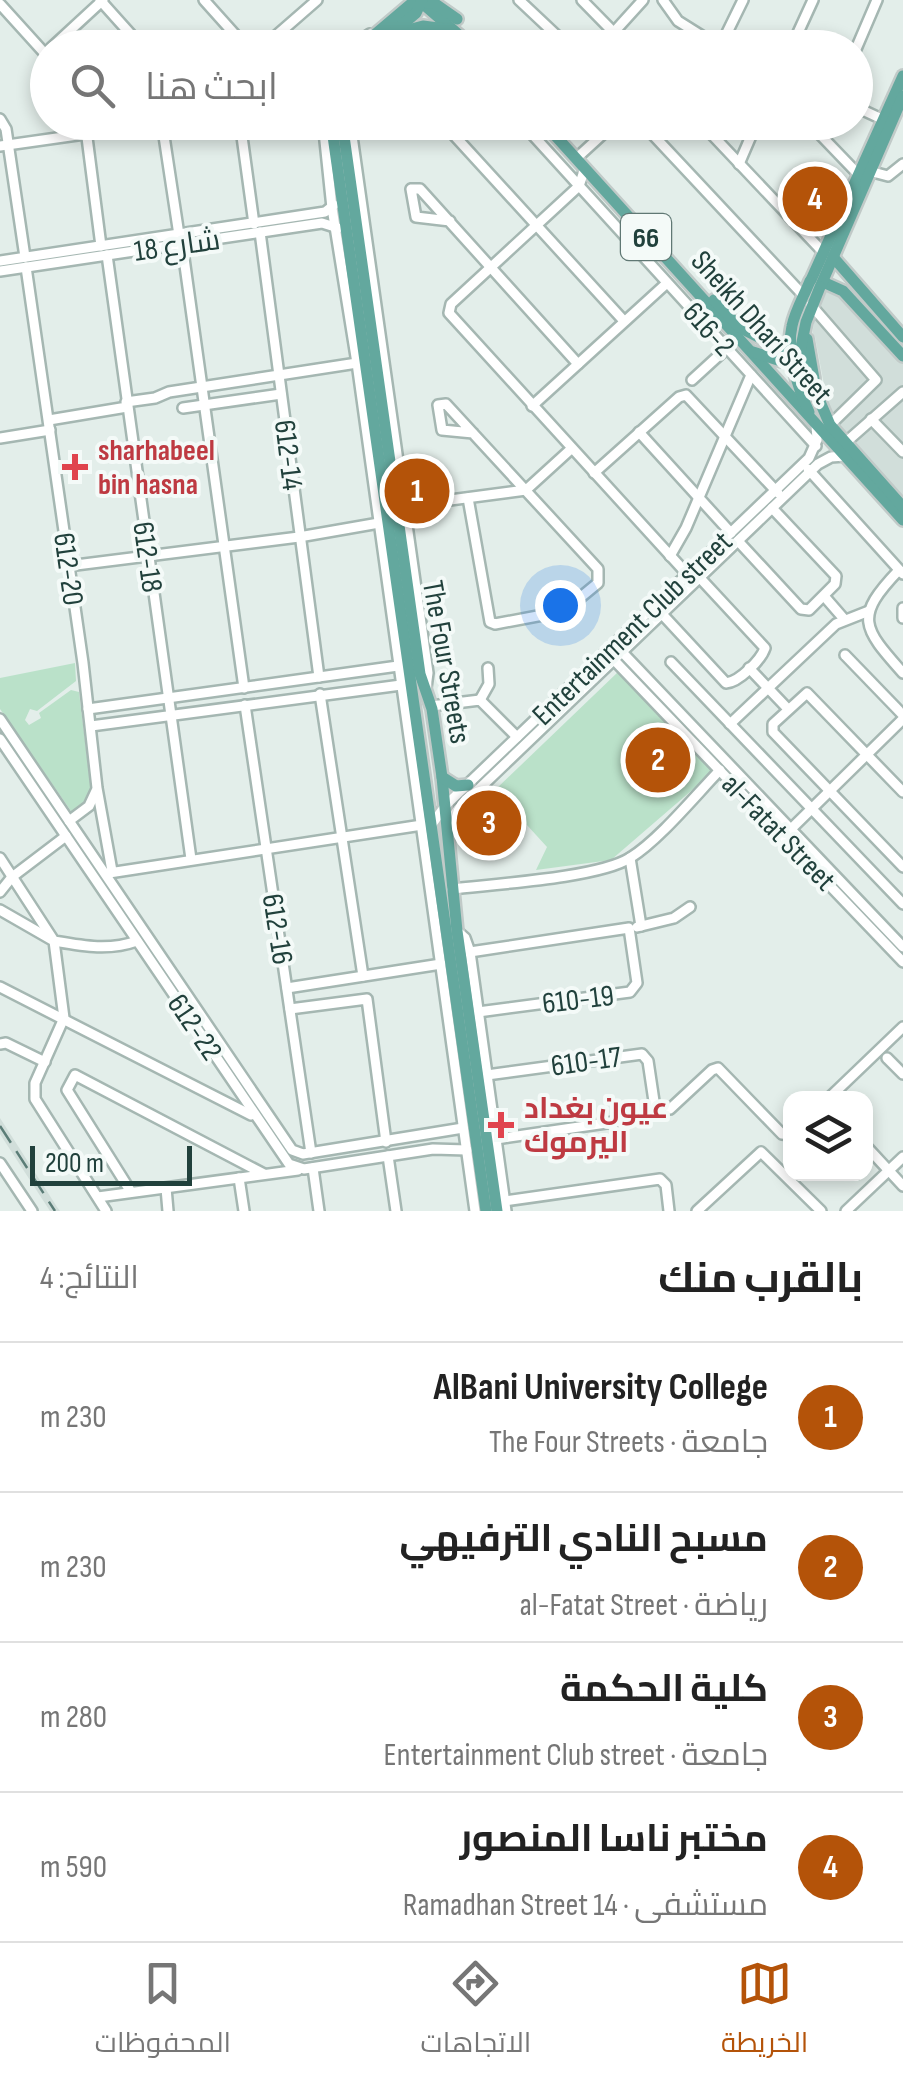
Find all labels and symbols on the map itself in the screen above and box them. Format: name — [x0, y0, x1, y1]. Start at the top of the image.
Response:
pin: 4 — [782, 162, 848, 236]
road number: 66 — [621, 214, 671, 260]
street label: شارع 18 — [132, 222, 223, 271]
street label: Sheikh Dhari Street — [683, 244, 839, 412]
street label: 616-2 — [675, 295, 742, 364]
street label: 612-14 — [266, 418, 310, 492]
place label: sharhabeel bin hasna — [98, 433, 215, 503]
marker: sharhabeel bin hasna — [62, 454, 88, 480]
pin: 1 — [384, 454, 450, 528]
street label: 612-18 — [124, 519, 170, 595]
street label: Entertainment Club street — [525, 524, 740, 733]
street label: 612-20 — [45, 530, 91, 608]
street label: The Four Streets — [414, 578, 478, 746]
your location — [535, 580, 586, 631]
pin: 2 — [626, 722, 690, 798]
street label: al-Fatat Street — [714, 767, 843, 899]
pin: 3 — [456, 786, 522, 860]
street label: 612-16 — [254, 891, 300, 967]
street label: 610-19 — [540, 978, 616, 1022]
street label: 612-22 — [159, 988, 229, 1068]
street label: 610-17 — [549, 1039, 624, 1085]
place label: عيون بغداد اليرموك — [524, 1091, 668, 1161]
marker: عيون بغداد اليرموك — [488, 1112, 514, 1138]
scale bar — [30, 1141, 192, 1186]

